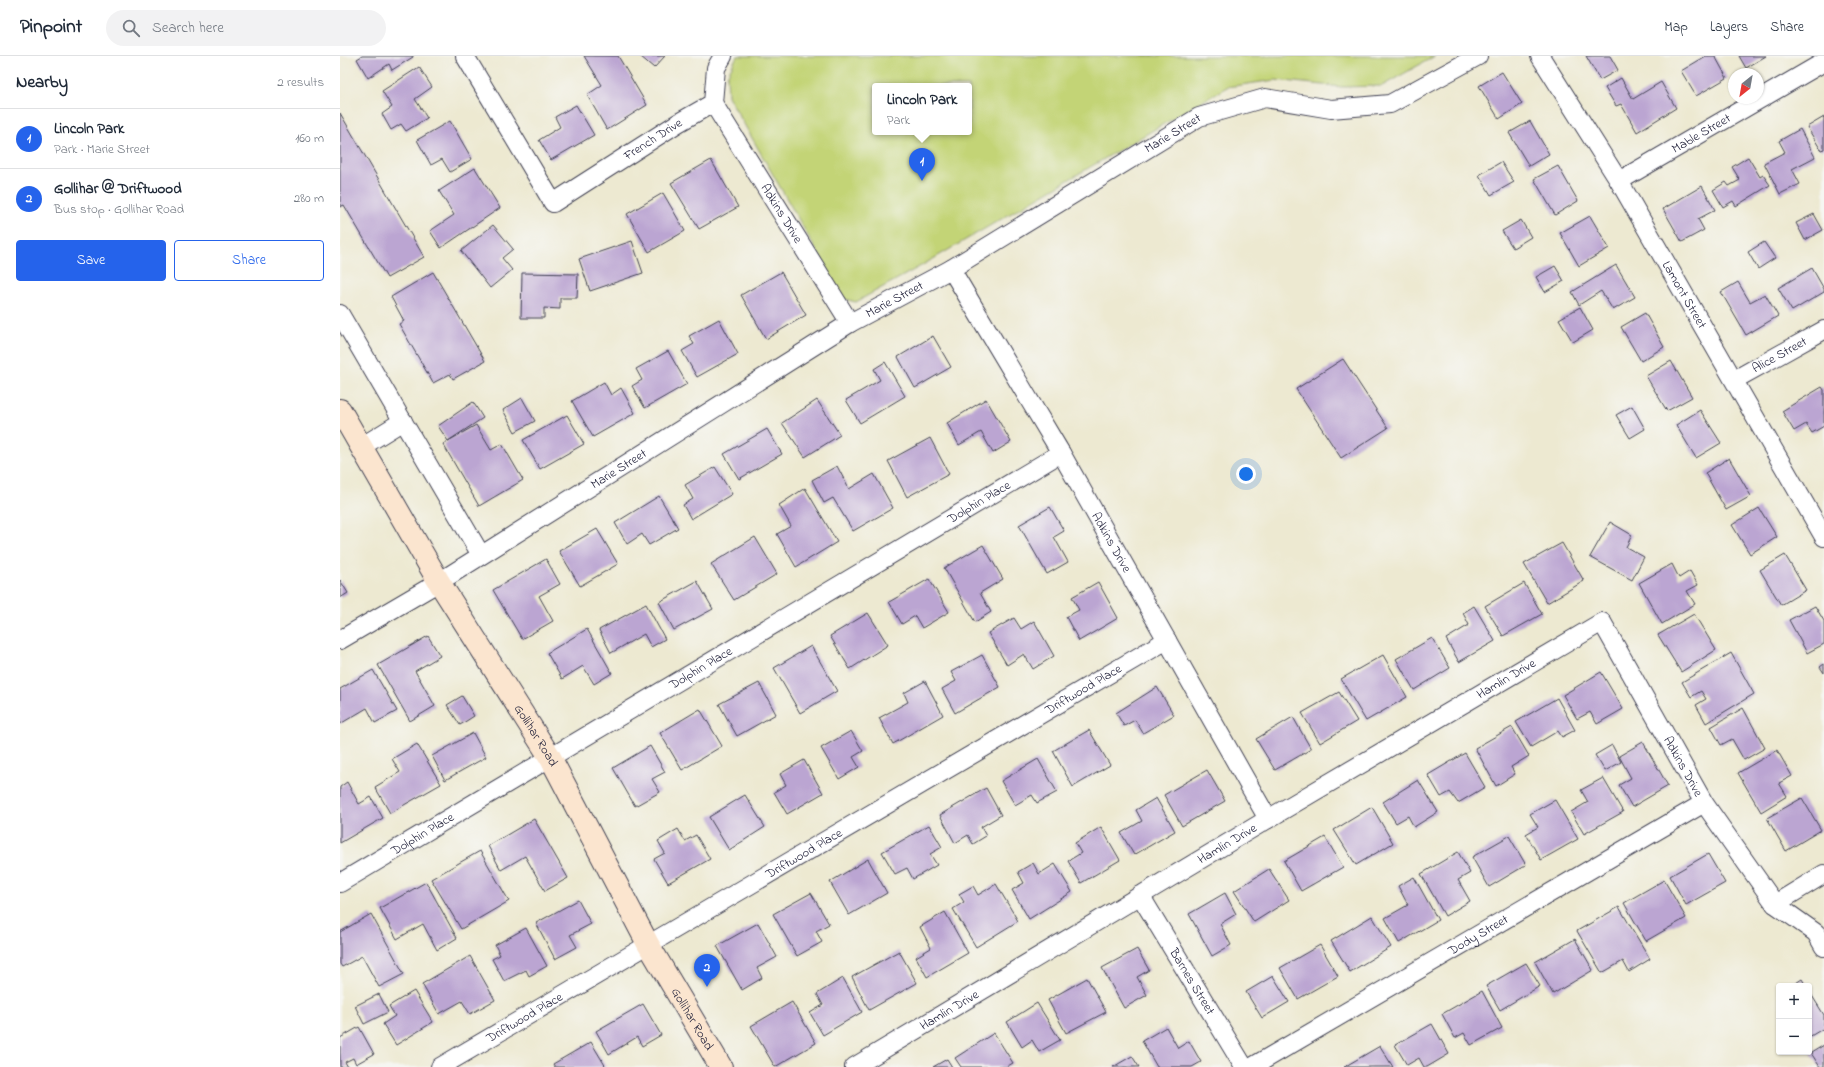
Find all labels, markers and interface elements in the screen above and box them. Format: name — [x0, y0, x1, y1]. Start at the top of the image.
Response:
search box — [106, 10, 386, 46]
text: Pinpoint — [20, 14, 82, 41]
icon: search — [120, 17, 142, 39]
text: Search here — [152, 17, 224, 39]
text: Map — [1664, 17, 1688, 38]
text: Layers — [1710, 17, 1748, 38]
text: Share — [1770, 17, 1804, 38]
north arrow — [1728, 68, 1764, 104]
text: Nearby — [16, 70, 68, 95]
text: 2 results — [277, 73, 324, 92]
popup — [872, 83, 972, 135]
text: Lincoln Park — [887, 89, 957, 111]
street label: Marie Street — [1141, 108, 1205, 158]
street label: Mable Street — [1668, 108, 1735, 158]
text: Park — [887, 111, 910, 130]
street label: French Drive — [619, 113, 686, 165]
text: Lincoln Park — [54, 118, 124, 140]
text: 1 — [27, 129, 31, 148]
text: 160 m — [295, 129, 324, 148]
text: Park · Marie Street — [54, 140, 150, 159]
pin: 1 — [909, 148, 935, 181]
text: Gollihar @ Driftwood — [54, 178, 182, 200]
street label: Adkins Drive — [756, 180, 808, 247]
text: 2 — [26, 189, 32, 208]
text: 280 m — [294, 189, 324, 208]
text: Bus stop · Gollihar Road — [54, 200, 184, 219]
button: Save — [16, 240, 166, 281]
button: Share — [174, 240, 324, 281]
street label: Lamont Street — [1657, 257, 1712, 333]
street label: Marie Street — [862, 276, 927, 322]
street label: Alice Street — [1749, 332, 1811, 378]
street label: Marie Street — [587, 444, 651, 494]
your location — [1236, 464, 1256, 484]
street label: Dolphin Place — [943, 476, 1014, 529]
street label: Adkins Drive — [1087, 509, 1136, 576]
street label: Dolphin Place — [665, 642, 736, 695]
street label: Hamlin Drive — [1473, 654, 1540, 704]
street label: Driftwood Place — [1041, 659, 1125, 720]
street label: Gollihar Road — [509, 701, 563, 770]
street label: Adkins Drive — [1659, 733, 1708, 800]
street label: Dolphin Place — [386, 808, 458, 861]
street label: Hamlin Drive — [1194, 818, 1261, 869]
street label: Driftwood Place — [761, 823, 846, 884]
street label: Dody Street — [1444, 909, 1512, 960]
street label: Barnes Street — [1164, 944, 1220, 1019]
pin: 2 — [694, 954, 720, 987]
map controls — [1776, 983, 1812, 1055]
button: + — [1776, 983, 1812, 1019]
street label: Gollihar Road — [666, 984, 719, 1055]
street label: Hamlin Drive — [916, 985, 983, 1035]
street label: Driftwood Place — [482, 987, 566, 1048]
button: − — [1776, 1019, 1812, 1055]

